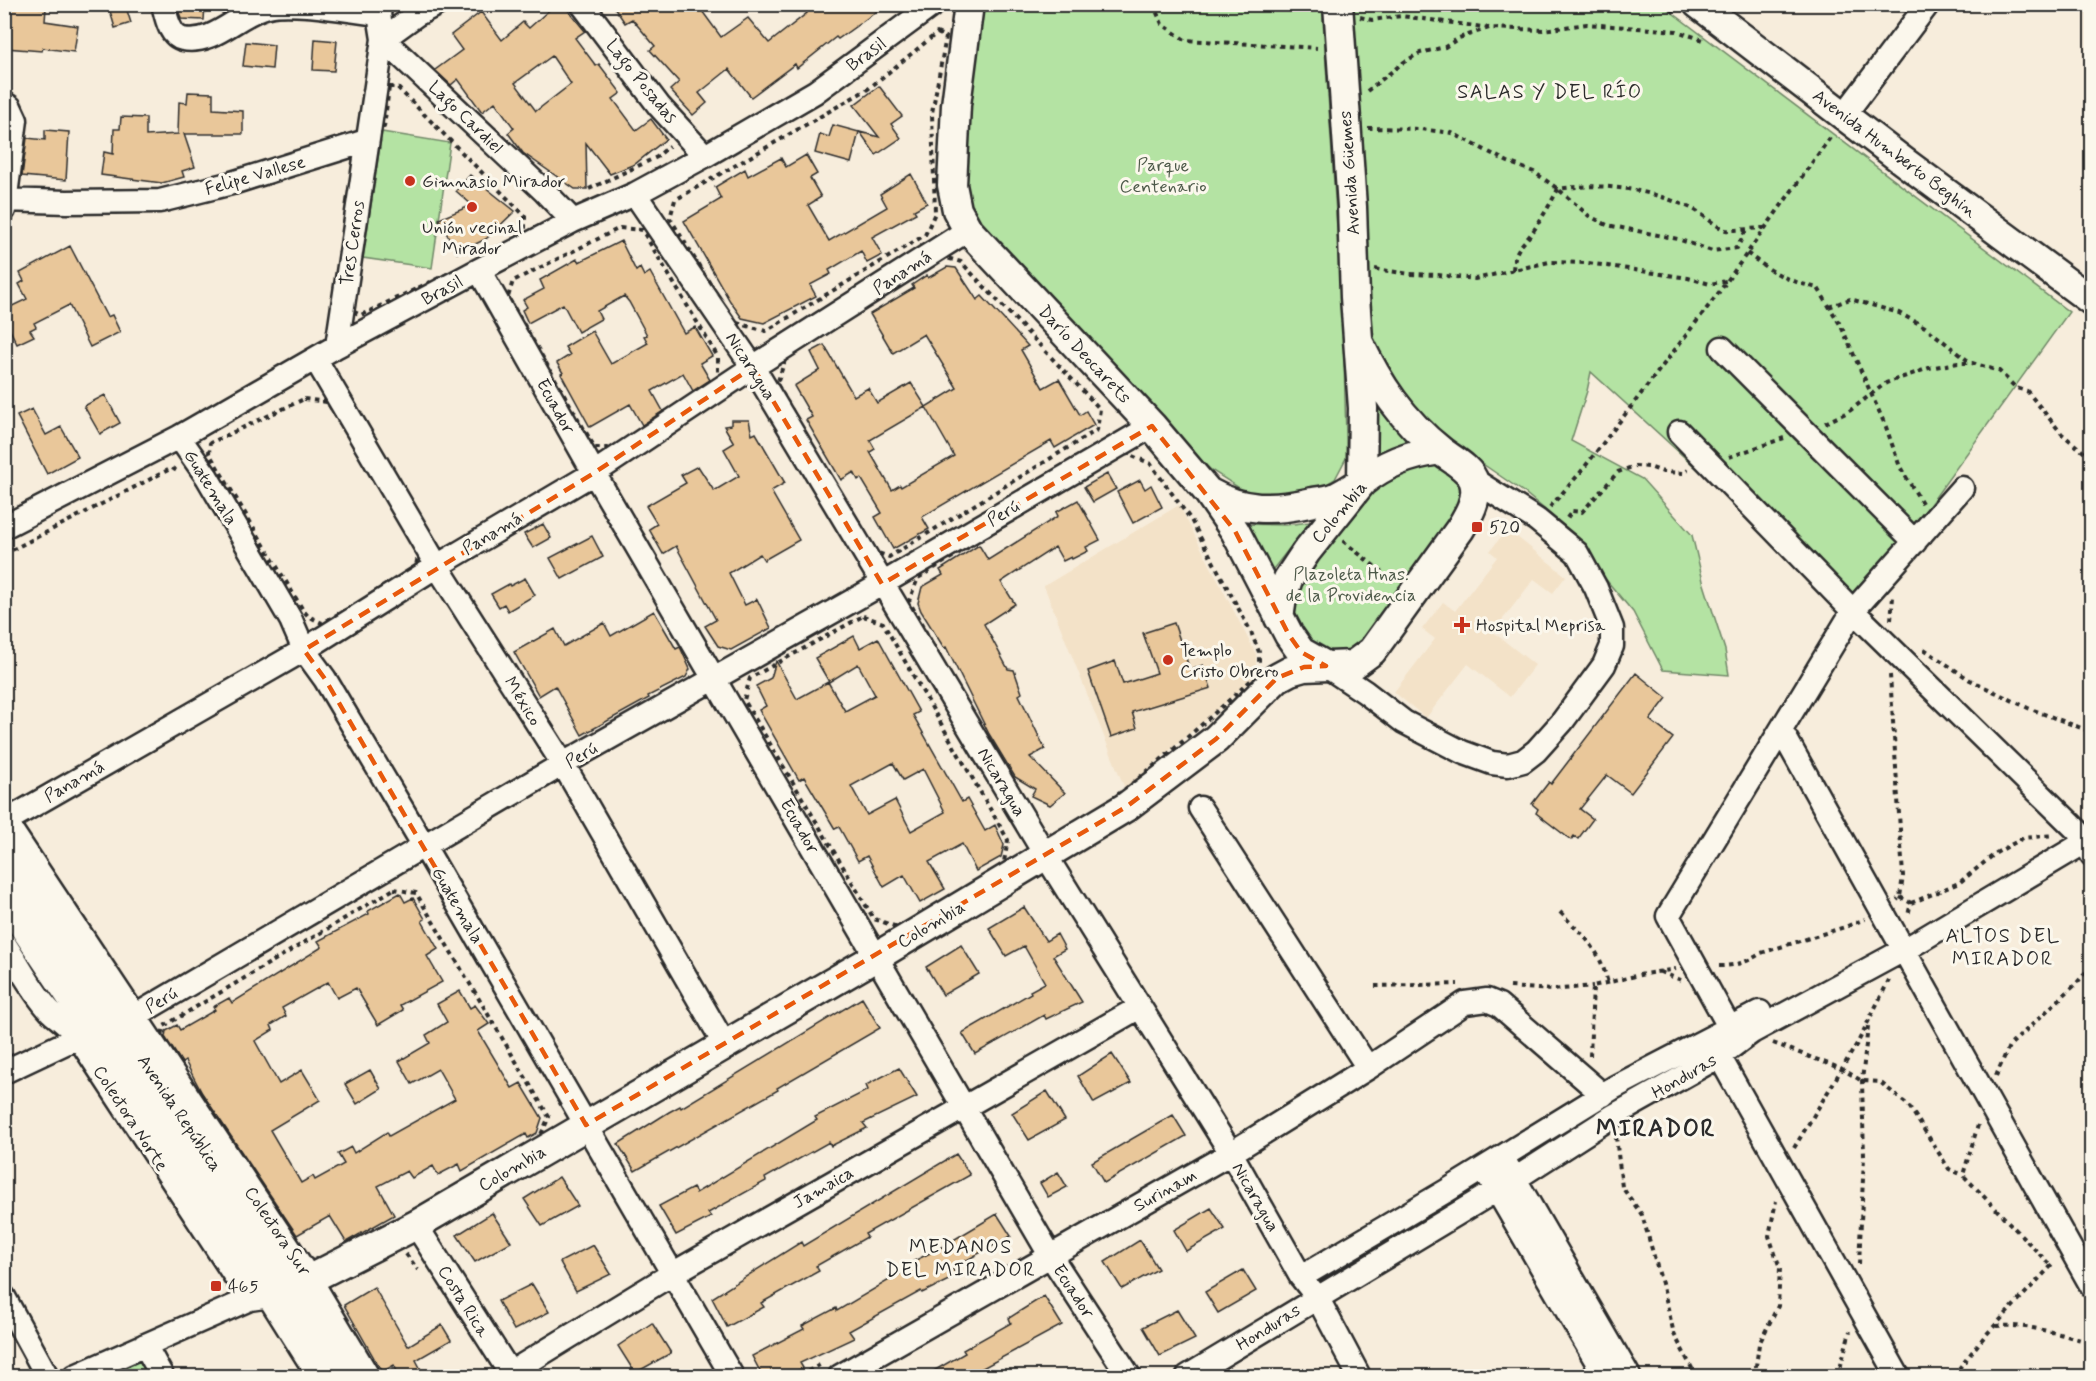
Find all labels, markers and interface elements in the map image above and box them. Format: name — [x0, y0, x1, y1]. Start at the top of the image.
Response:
street label: Brasil — [842, 32, 891, 77]
street label: Lago Posadas — [598, 35, 683, 130]
street label: Lago Cardiel — [421, 76, 508, 161]
district label: SALAS Y DEL RÍO — [1457, 79, 1643, 106]
street label: Avenida Humberto Beghin — [1807, 84, 1981, 224]
street label: Avenida Güemes — [1334, 110, 1366, 236]
street label: Felipe Vallese — [202, 150, 308, 202]
park label: Parque Centenario — [1120, 154, 1206, 199]
place label: Gimnasio Mirador — [422, 170, 566, 194]
marker: Gimnasio Mirador — [403, 174, 417, 188]
street label: Tres Cerros — [335, 199, 371, 287]
marker: Unión vecinal Mirador — [465, 200, 479, 214]
place label: Unión vecinal Mirador — [422, 216, 522, 261]
street label: Panamá — [868, 245, 937, 301]
street label: Brasil — [417, 270, 467, 312]
street label: Darío Deocarets — [1032, 300, 1136, 409]
street label: Nicaragua — [719, 328, 781, 405]
street label: Ecuador — [530, 374, 580, 439]
street label: Guatemala — [177, 445, 243, 530]
street label: Colombia — [1307, 476, 1373, 549]
street label: Perú — [983, 495, 1024, 533]
street label: Panamá — [458, 507, 527, 561]
place label: 520 — [1489, 516, 1520, 540]
marker: 520 — [1470, 520, 1484, 534]
park label: Plazoleta Hnas. de la Providencia — [1286, 563, 1416, 608]
place label: Hospital Meprisa — [1476, 614, 1606, 638]
marker: Hospital Meprisa — [1453, 616, 1471, 634]
place label: Templo Cristo Obrero — [1180, 639, 1279, 684]
marker: Templo Cristo Obrero — [1161, 653, 1175, 667]
street label: México — [498, 672, 547, 731]
street label: Perú — [561, 737, 602, 775]
street label: Nicaragua — [971, 744, 1031, 821]
street label: Panamá — [40, 755, 109, 809]
street label: Ecuador — [774, 794, 825, 859]
street label: Guatemala — [425, 863, 489, 948]
street label: Colombia — [893, 895, 970, 954]
district label: ALTOS DEL MIRADOR — [1945, 923, 2061, 973]
street label: Perú — [141, 982, 182, 1020]
street label: Honduras — [1647, 1049, 1722, 1105]
street label: Avenida República — [131, 1051, 227, 1177]
street label: Colectora Norte — [87, 1061, 173, 1176]
district label: MIRADOR — [1596, 1114, 1716, 1145]
street label: Colombia — [474, 1140, 551, 1198]
street label: Nicaragua — [1226, 1158, 1285, 1237]
street label: Jamaica — [789, 1161, 858, 1215]
street label: Surinam — [1129, 1164, 1201, 1218]
street label: Colectora Sur — [238, 1182, 316, 1282]
district label: MEDANOS DEL MIRADOR — [885, 1234, 1037, 1284]
street label: Ecuador — [1047, 1260, 1100, 1324]
street label: Costa Rica — [432, 1261, 495, 1342]
place label: 465 — [228, 1275, 258, 1299]
marker: 465 — [209, 1279, 223, 1293]
street label: Honduras — [1232, 1299, 1305, 1357]

